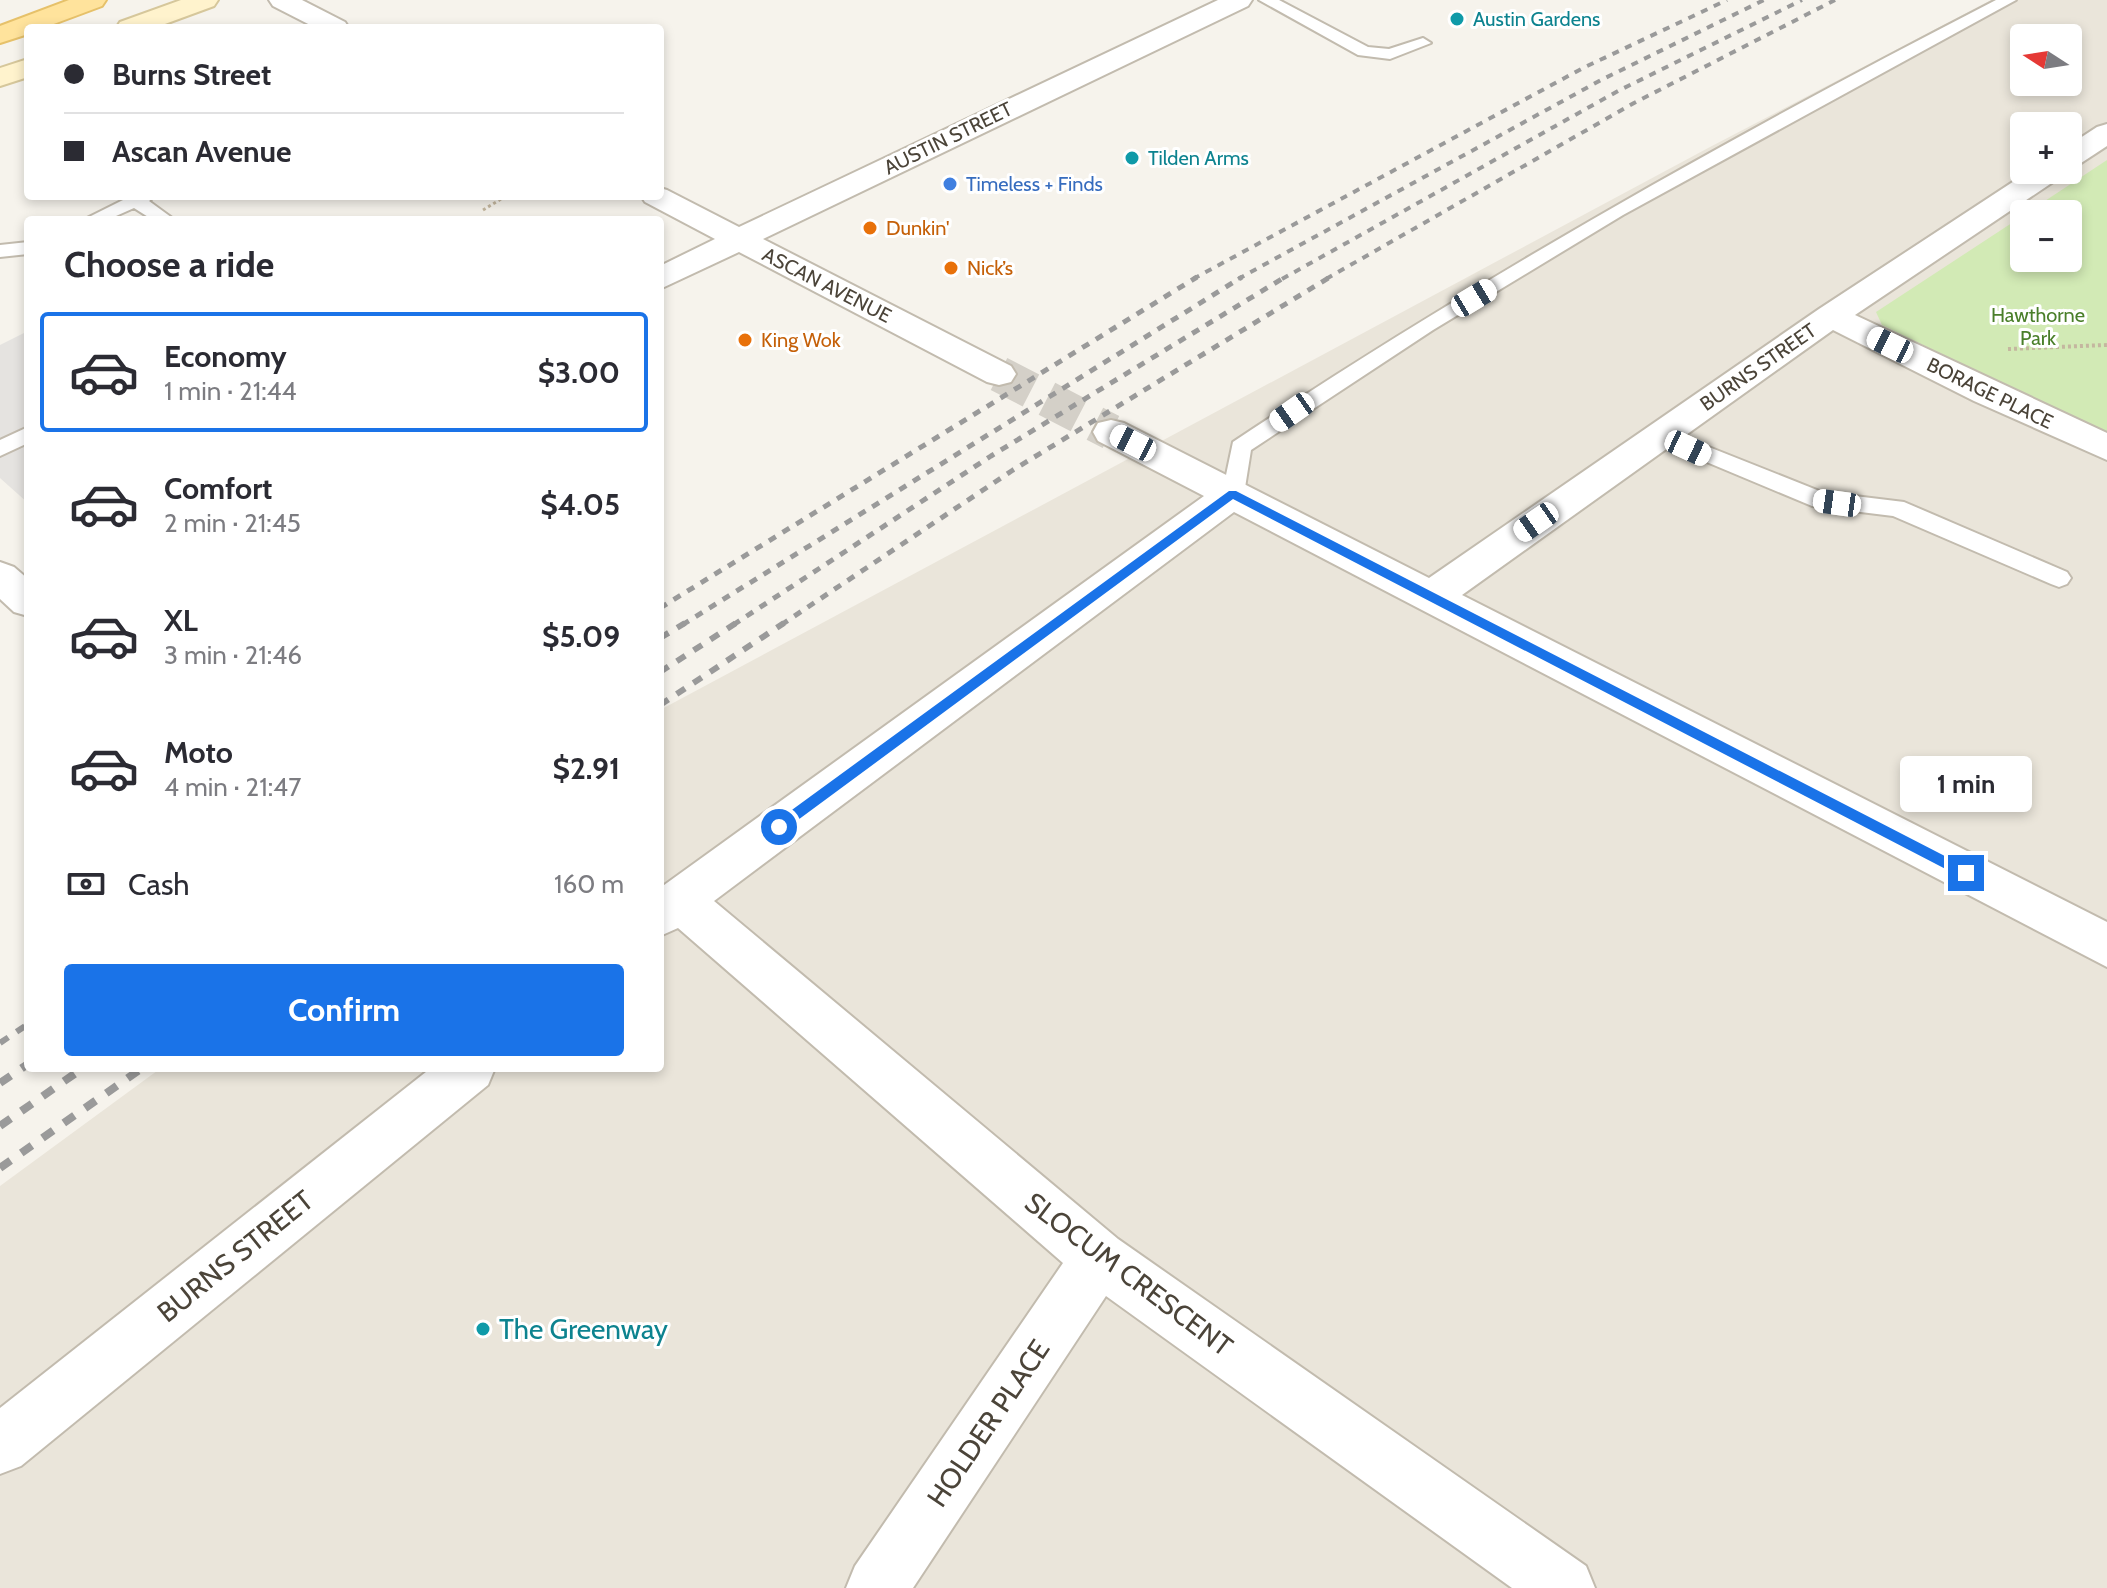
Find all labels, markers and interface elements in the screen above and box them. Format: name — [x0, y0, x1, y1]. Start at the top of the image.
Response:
place label: Austin Gardens — [1473, 7, 1600, 31]
marker: Austin Gardens — [1448, 10, 1466, 28]
north arrow — [2010, 24, 2082, 96]
map controls — [2010, 24, 2082, 272]
text: Burns Street — [112, 56, 271, 93]
street label: AUSTIN STREET — [880, 96, 1016, 179]
button: + — [2010, 112, 2082, 184]
text: Ascan Avenue — [112, 133, 292, 170]
place label: Tilden Arms — [1148, 146, 1249, 170]
marker: Tilden Arms — [1123, 149, 1141, 167]
place label: Timeless + Finds — [966, 172, 1103, 196]
marker: Timeless + Finds — [941, 175, 959, 193]
button: − — [2010, 200, 2082, 272]
place label: Dunkin' — [886, 216, 950, 240]
marker: Dunkin' — [861, 219, 879, 237]
text: Choose a ride — [64, 242, 274, 286]
street label: ASCAN AVENUE — [759, 242, 895, 328]
place label: Nick’s — [967, 256, 1013, 280]
marker: Nick’s — [942, 259, 960, 277]
car — [1447, 275, 1501, 321]
park label: Hawthorne Park — [1991, 303, 2085, 350]
street label: BURNS STREET — [1695, 318, 1821, 416]
car — [1863, 324, 1917, 366]
place label: King Wok — [761, 328, 841, 352]
marker: King Wok — [736, 331, 754, 349]
icon: car — [68, 336, 140, 408]
text: Economy — [164, 338, 287, 375]
street label: BORAGE PLACE — [1923, 352, 2057, 434]
text: $3.00 — [538, 354, 620, 391]
text: 1 min · 21:44 — [164, 375, 297, 407]
car — [1265, 388, 1319, 436]
car — [1106, 421, 1160, 465]
car — [1661, 427, 1715, 469]
icon: car — [68, 468, 140, 540]
text: Comfort — [164, 470, 272, 507]
text: $4.05 — [540, 486, 620, 523]
car — [1812, 488, 1862, 518]
car — [1509, 498, 1563, 546]
text: 2 min · 21:45 — [164, 507, 301, 539]
icon: car — [68, 600, 140, 672]
text: XL — [164, 602, 198, 639]
text: $5.09 — [542, 618, 620, 655]
text: 3 min · 21:46 — [164, 639, 302, 671]
icon: car — [68, 732, 140, 804]
text: Moto — [164, 734, 233, 771]
text: $2.91 — [553, 750, 620, 787]
callout: 1 min — [1900, 757, 2032, 813]
text: 1 min — [1937, 768, 1995, 800]
text: 4 min · 21:47 — [164, 771, 301, 803]
route start — [761, 809, 797, 845]
route end — [1948, 855, 1984, 891]
icon: cash — [64, 862, 108, 906]
text: Cash — [128, 866, 190, 903]
text: 160 m — [554, 868, 624, 900]
button: Confirm — [64, 964, 624, 1056]
street label: BURNS STREET — [150, 1183, 320, 1329]
street label: SLOCUM CRESCENT — [1019, 1185, 1240, 1363]
place label: The Greenway — [499, 1312, 668, 1346]
marker: The Greenway — [474, 1320, 492, 1338]
street label: HOLDER PLACE — [920, 1333, 1056, 1513]

